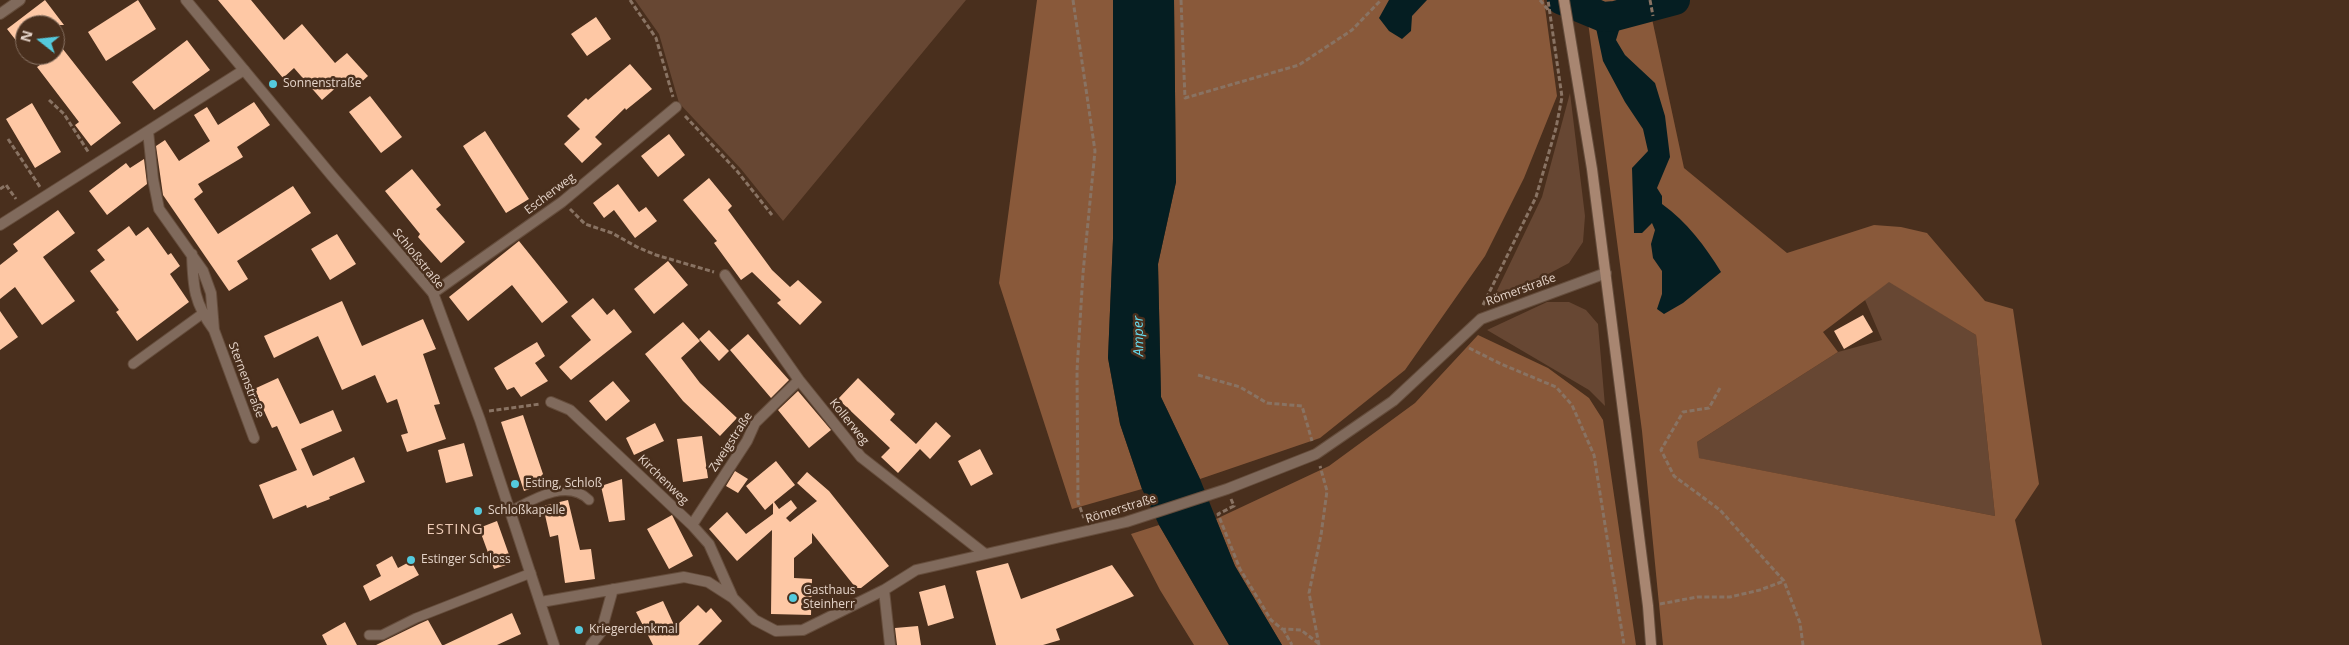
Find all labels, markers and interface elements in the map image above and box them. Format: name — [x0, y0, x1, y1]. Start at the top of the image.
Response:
north arrow — [15, 15, 65, 65]
text: N — [15, 28, 37, 44]
place label: Sonnenstraße — [283, 77, 361, 91]
marker: Sonnenstraße — [267, 78, 279, 90]
street label: Escherweg — [522, 170, 578, 218]
street label: Schloßstraße — [389, 226, 447, 292]
street label: Römerstraße — [1484, 271, 1558, 309]
water label: Amper — [1130, 316, 1148, 356]
street label: Sternenstraße — [225, 340, 267, 420]
street label: Kollerweg — [826, 396, 872, 448]
street label: Zweigstraße — [706, 409, 756, 475]
street label: Kirchenweg — [635, 452, 691, 508]
place label: Esting, Schloß — [525, 477, 602, 491]
marker: Esting, Schloß — [509, 478, 521, 490]
street label: Römerstraße — [1084, 491, 1158, 527]
place label: Schloßkapelle — [488, 504, 565, 518]
marker: Schloßkapelle — [472, 505, 484, 517]
district label: ESTING — [426, 521, 484, 539]
place label: Estinger Schloss — [421, 553, 511, 567]
marker: Estinger Schloss — [405, 554, 417, 566]
place label: Gasthaus Steinherr — [803, 584, 855, 612]
marker: Gasthaus Steinherr — [787, 592, 799, 604]
place label: Kriegerdenkmal — [589, 623, 678, 637]
marker: Kriegerdenkmal — [573, 624, 585, 636]

